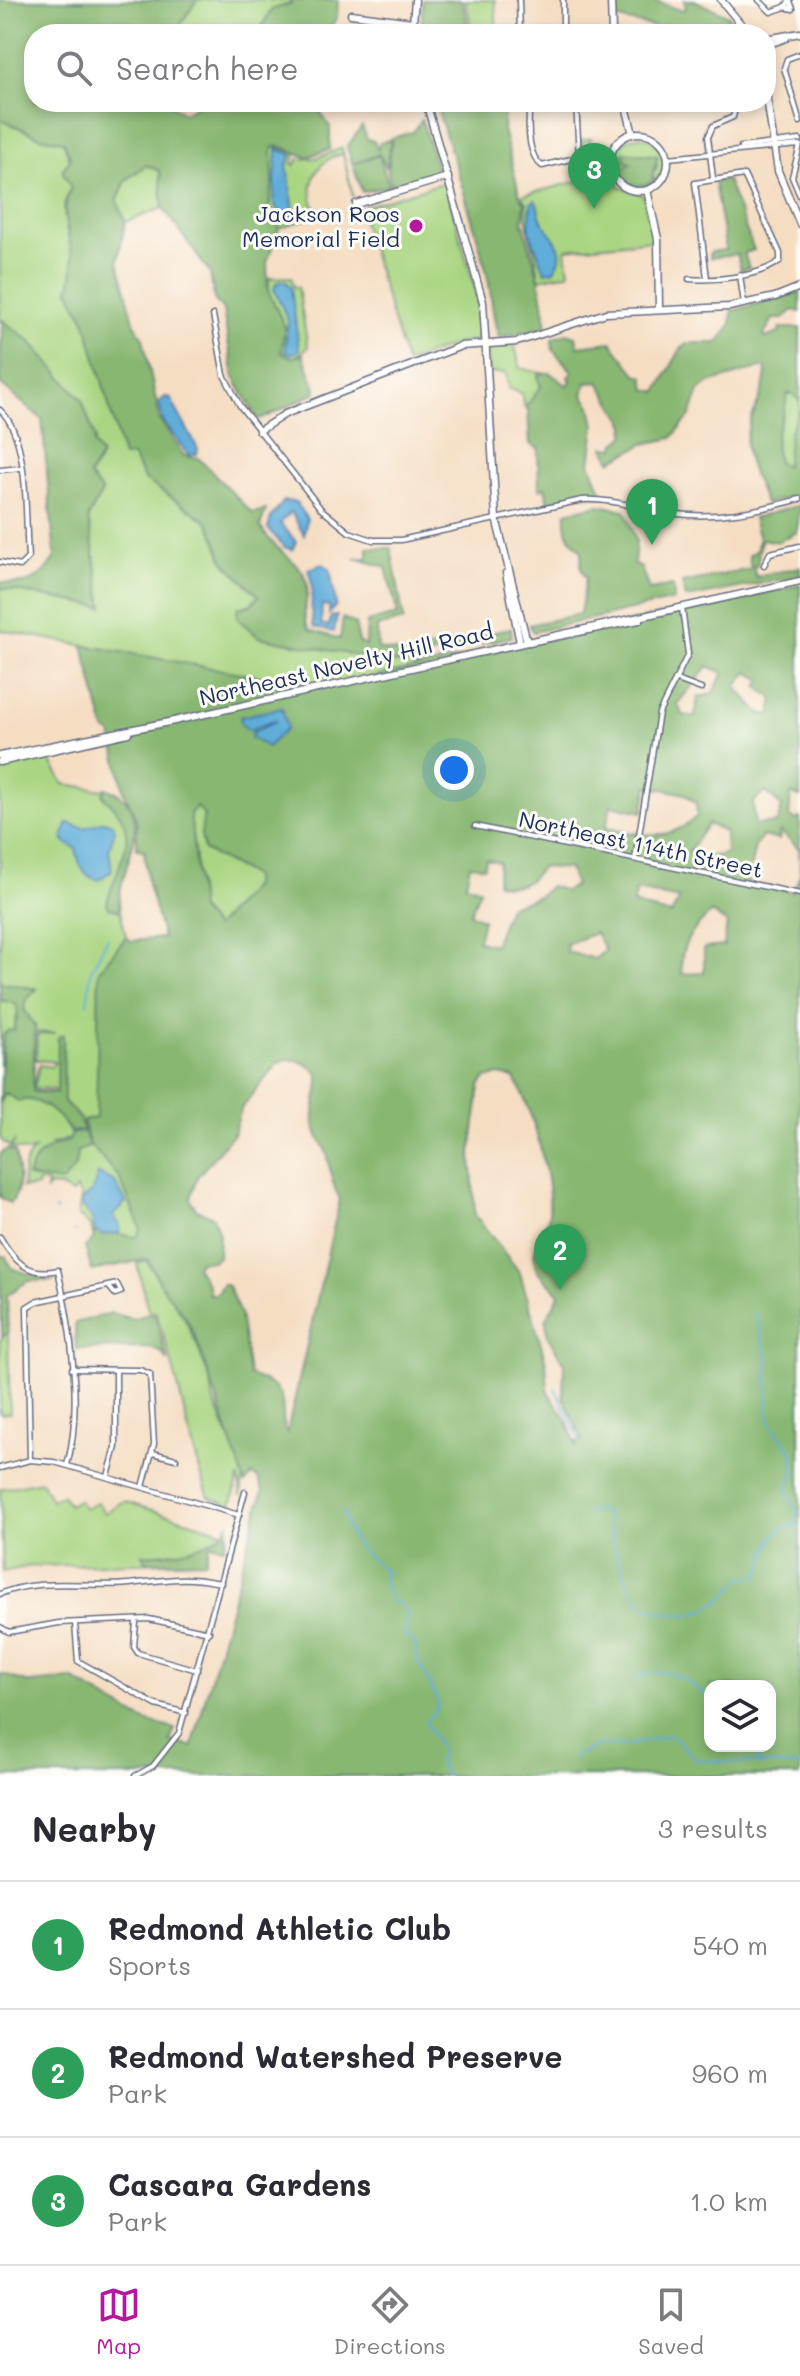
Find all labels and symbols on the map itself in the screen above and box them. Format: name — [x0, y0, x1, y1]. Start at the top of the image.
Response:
pin: 3 — [568, 143, 620, 209]
place label: Jackson Roos Memorial Field — [242, 199, 400, 253]
marker: Jackson Roos Memorial Field — [407, 217, 425, 235]
pin: 1 — [626, 479, 678, 545]
street label: Northeast Novelty Hill Road — [196, 616, 496, 712]
your location — [434, 750, 474, 790]
street label: Northeast 114th Street — [516, 804, 766, 884]
pin: 2 — [534, 1224, 586, 1290]

